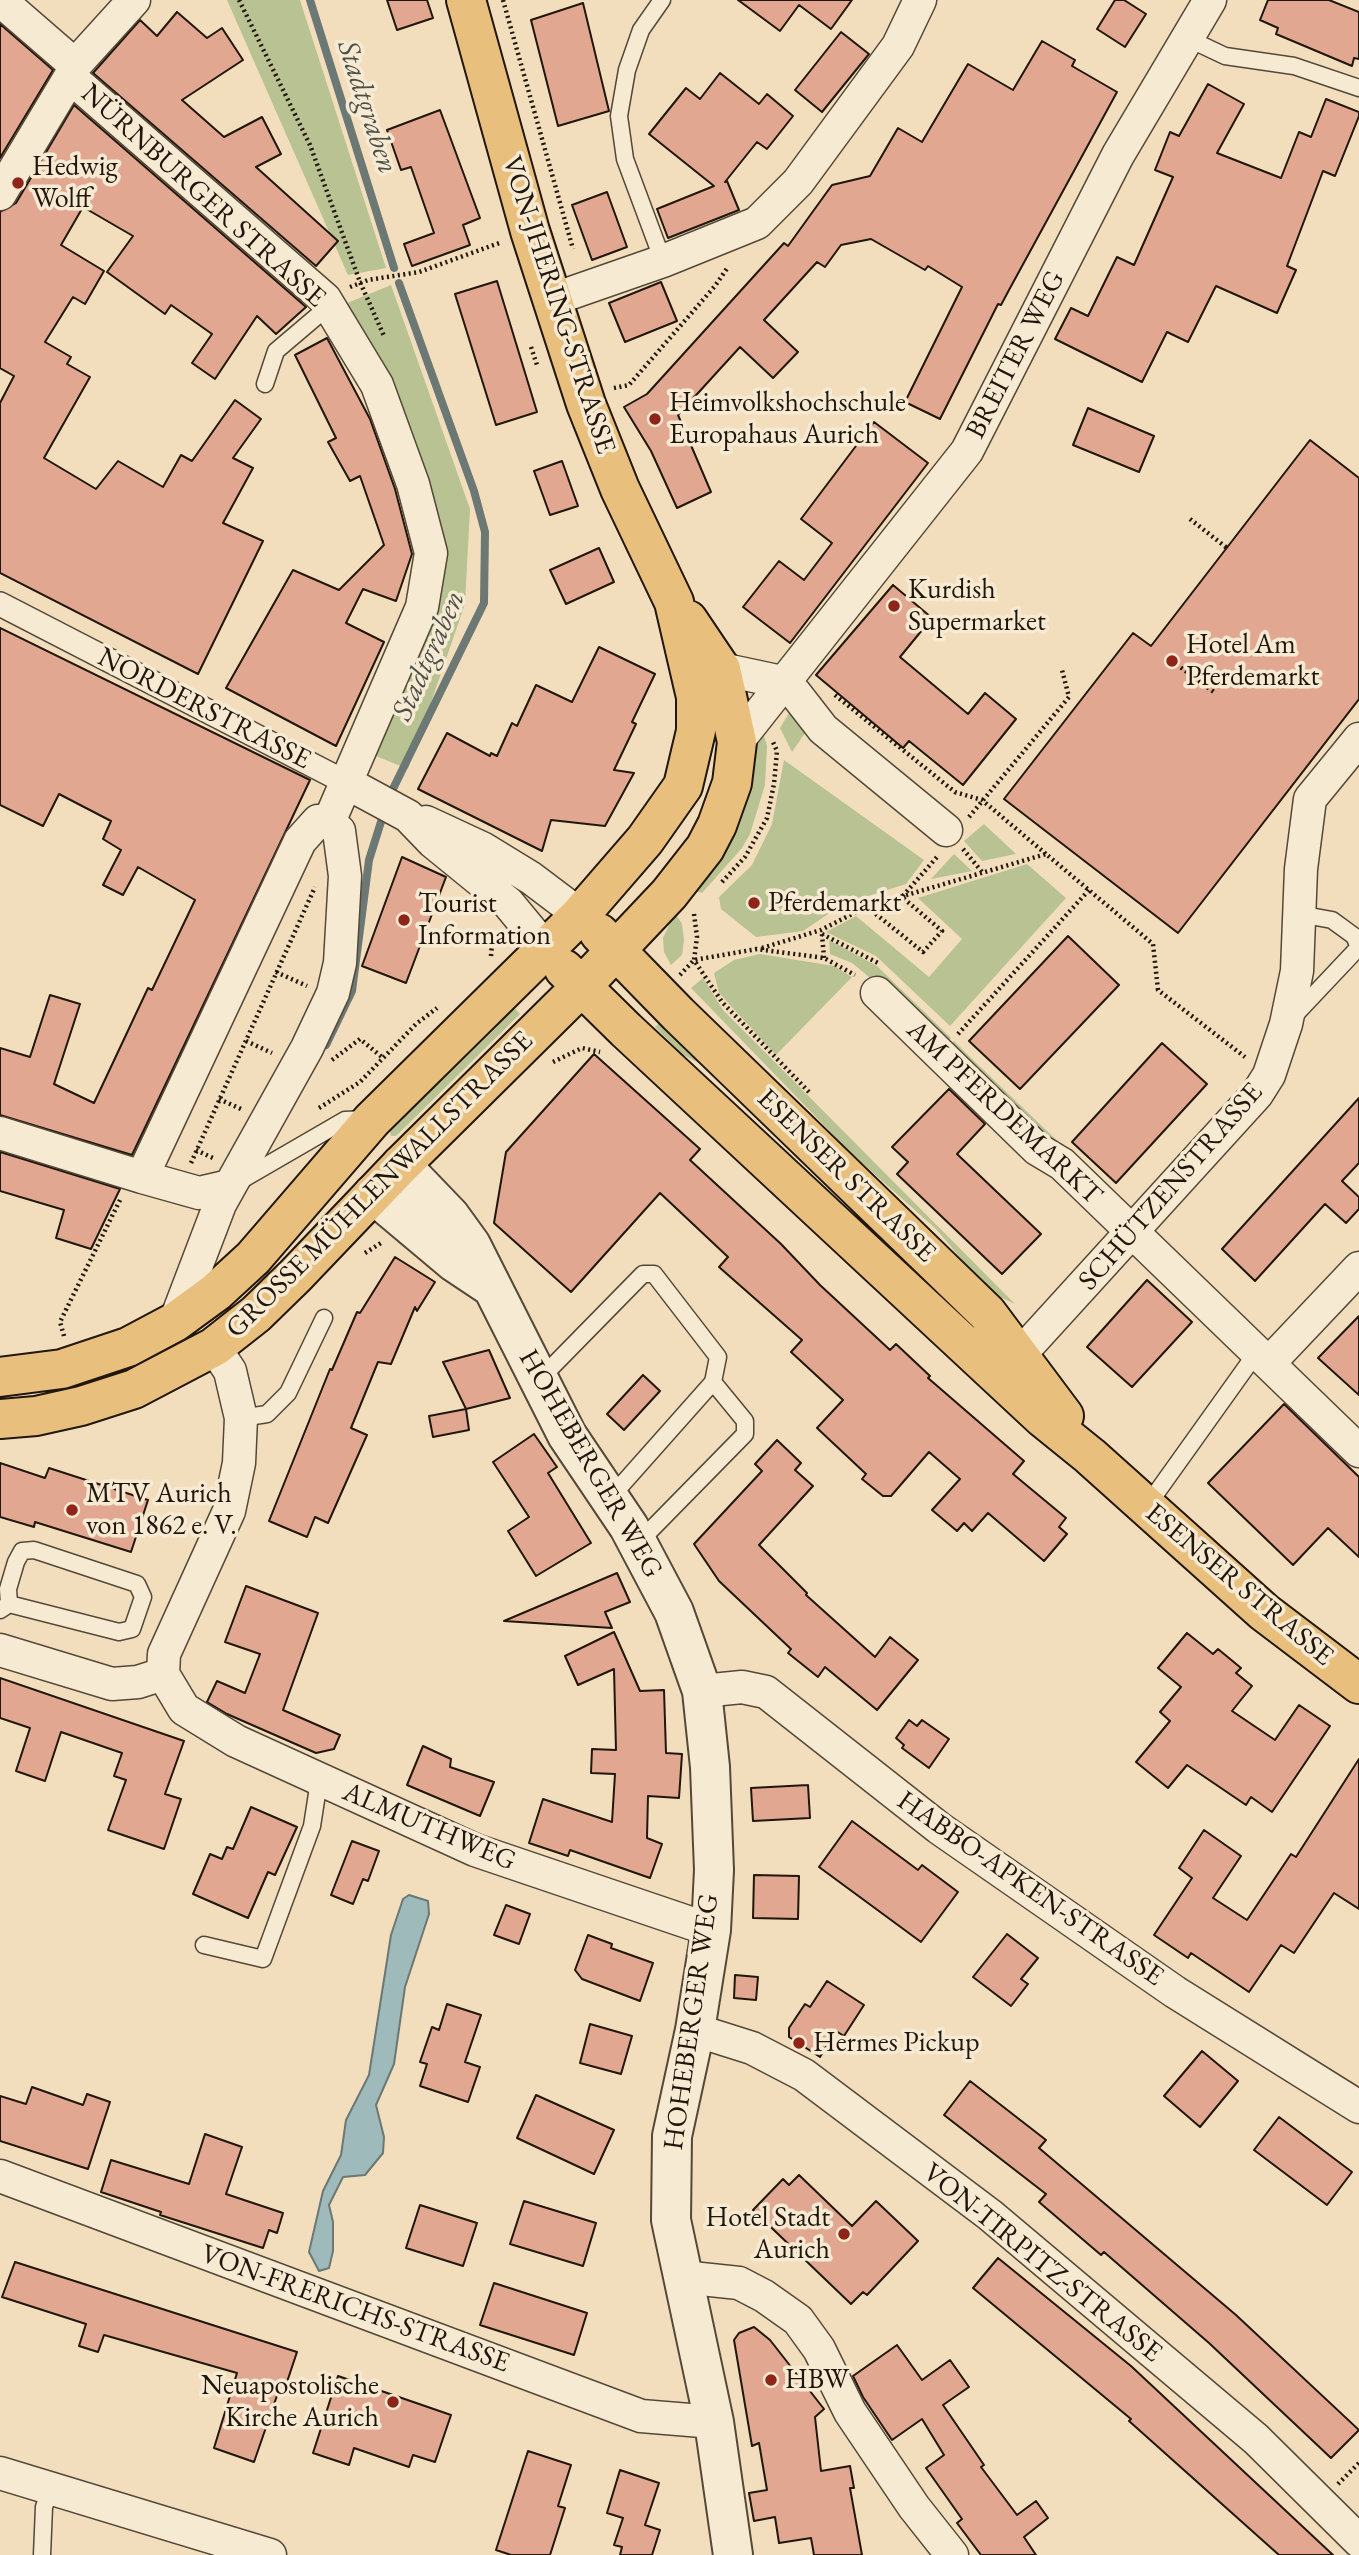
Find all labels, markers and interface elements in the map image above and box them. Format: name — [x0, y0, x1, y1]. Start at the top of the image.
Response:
water label: Stadtgraben — [329, 36, 405, 178]
street label: NÜRNBURGER STRASSE — [74, 77, 332, 315]
place label: Hedwig Wolff — [32, 150, 118, 216]
street label: VON-JHERING-STRASSE — [494, 152, 622, 458]
marker: Hedwig Wolff — [10, 175, 26, 191]
street label: BREITER WEG — [959, 266, 1073, 444]
place label: Heimvolkshochschule Europahaus Aurich — [669, 386, 906, 452]
marker: Heimvolkshochschule Europahaus Aurich — [647, 411, 663, 427]
place label: Kurdish Supermarket — [908, 573, 1046, 639]
water label: Stadtgraben — [384, 586, 474, 726]
marker: Kurdish Supermarket — [886, 598, 902, 614]
place label: Hotel Am Pferdemarkt — [1186, 628, 1319, 694]
street label: NORDERSTRASSE — [92, 641, 316, 777]
marker: Hotel Am Pferdemarkt — [1164, 653, 1180, 669]
place label: Pferdemarkt — [768, 886, 901, 920]
place label: Tourist Information — [418, 887, 551, 953]
marker: Pferdemarkt — [746, 895, 762, 911]
marker: Tourist Information — [396, 912, 412, 928]
street label: AM PFERDEMARKT — [899, 1014, 1109, 1212]
street label: GROSSE MÜHLENWALLSTRASSE — [220, 1025, 540, 1345]
street label: SCHÜTZENSTRASSE — [1072, 1076, 1270, 1298]
street label: ESENSER STRASSE — [750, 1082, 942, 1270]
street label: HOHEBERGER WEG — [511, 1344, 669, 1584]
place label: MTV Aurich von 1862 e. V. — [86, 1477, 237, 1543]
street label: ESENSER STRASSE — [1138, 1497, 1340, 1673]
marker: MTV Aurich von 1862 e. V. — [64, 1502, 80, 1518]
street label: ALMUTHWEG — [337, 1775, 521, 1879]
street label: HABBO-APKEN-STRASSE — [890, 1784, 1170, 1994]
street label: HOHEBERGER WEG — [657, 1892, 727, 2152]
place label: Hermes Pickup — [813, 2026, 979, 2060]
marker: Hermes Pickup — [791, 2035, 807, 2051]
street label: VON-TIRPITZ-STRASSE — [916, 2156, 1168, 2370]
place label: Hotel Stadt Aurich — [705, 2201, 830, 2267]
marker: Hotel Stadt Aurich — [836, 2226, 852, 2242]
street label: VON-FRERICHS-STRASSE — [196, 2237, 514, 2381]
place label: HBW — [785, 2363, 849, 2397]
place label: Neuapostolische Kirche Aurich — [201, 2369, 379, 2435]
marker: HBW — [763, 2372, 779, 2388]
marker: Neuapostolische Kirche Aurich — [385, 2394, 401, 2410]

